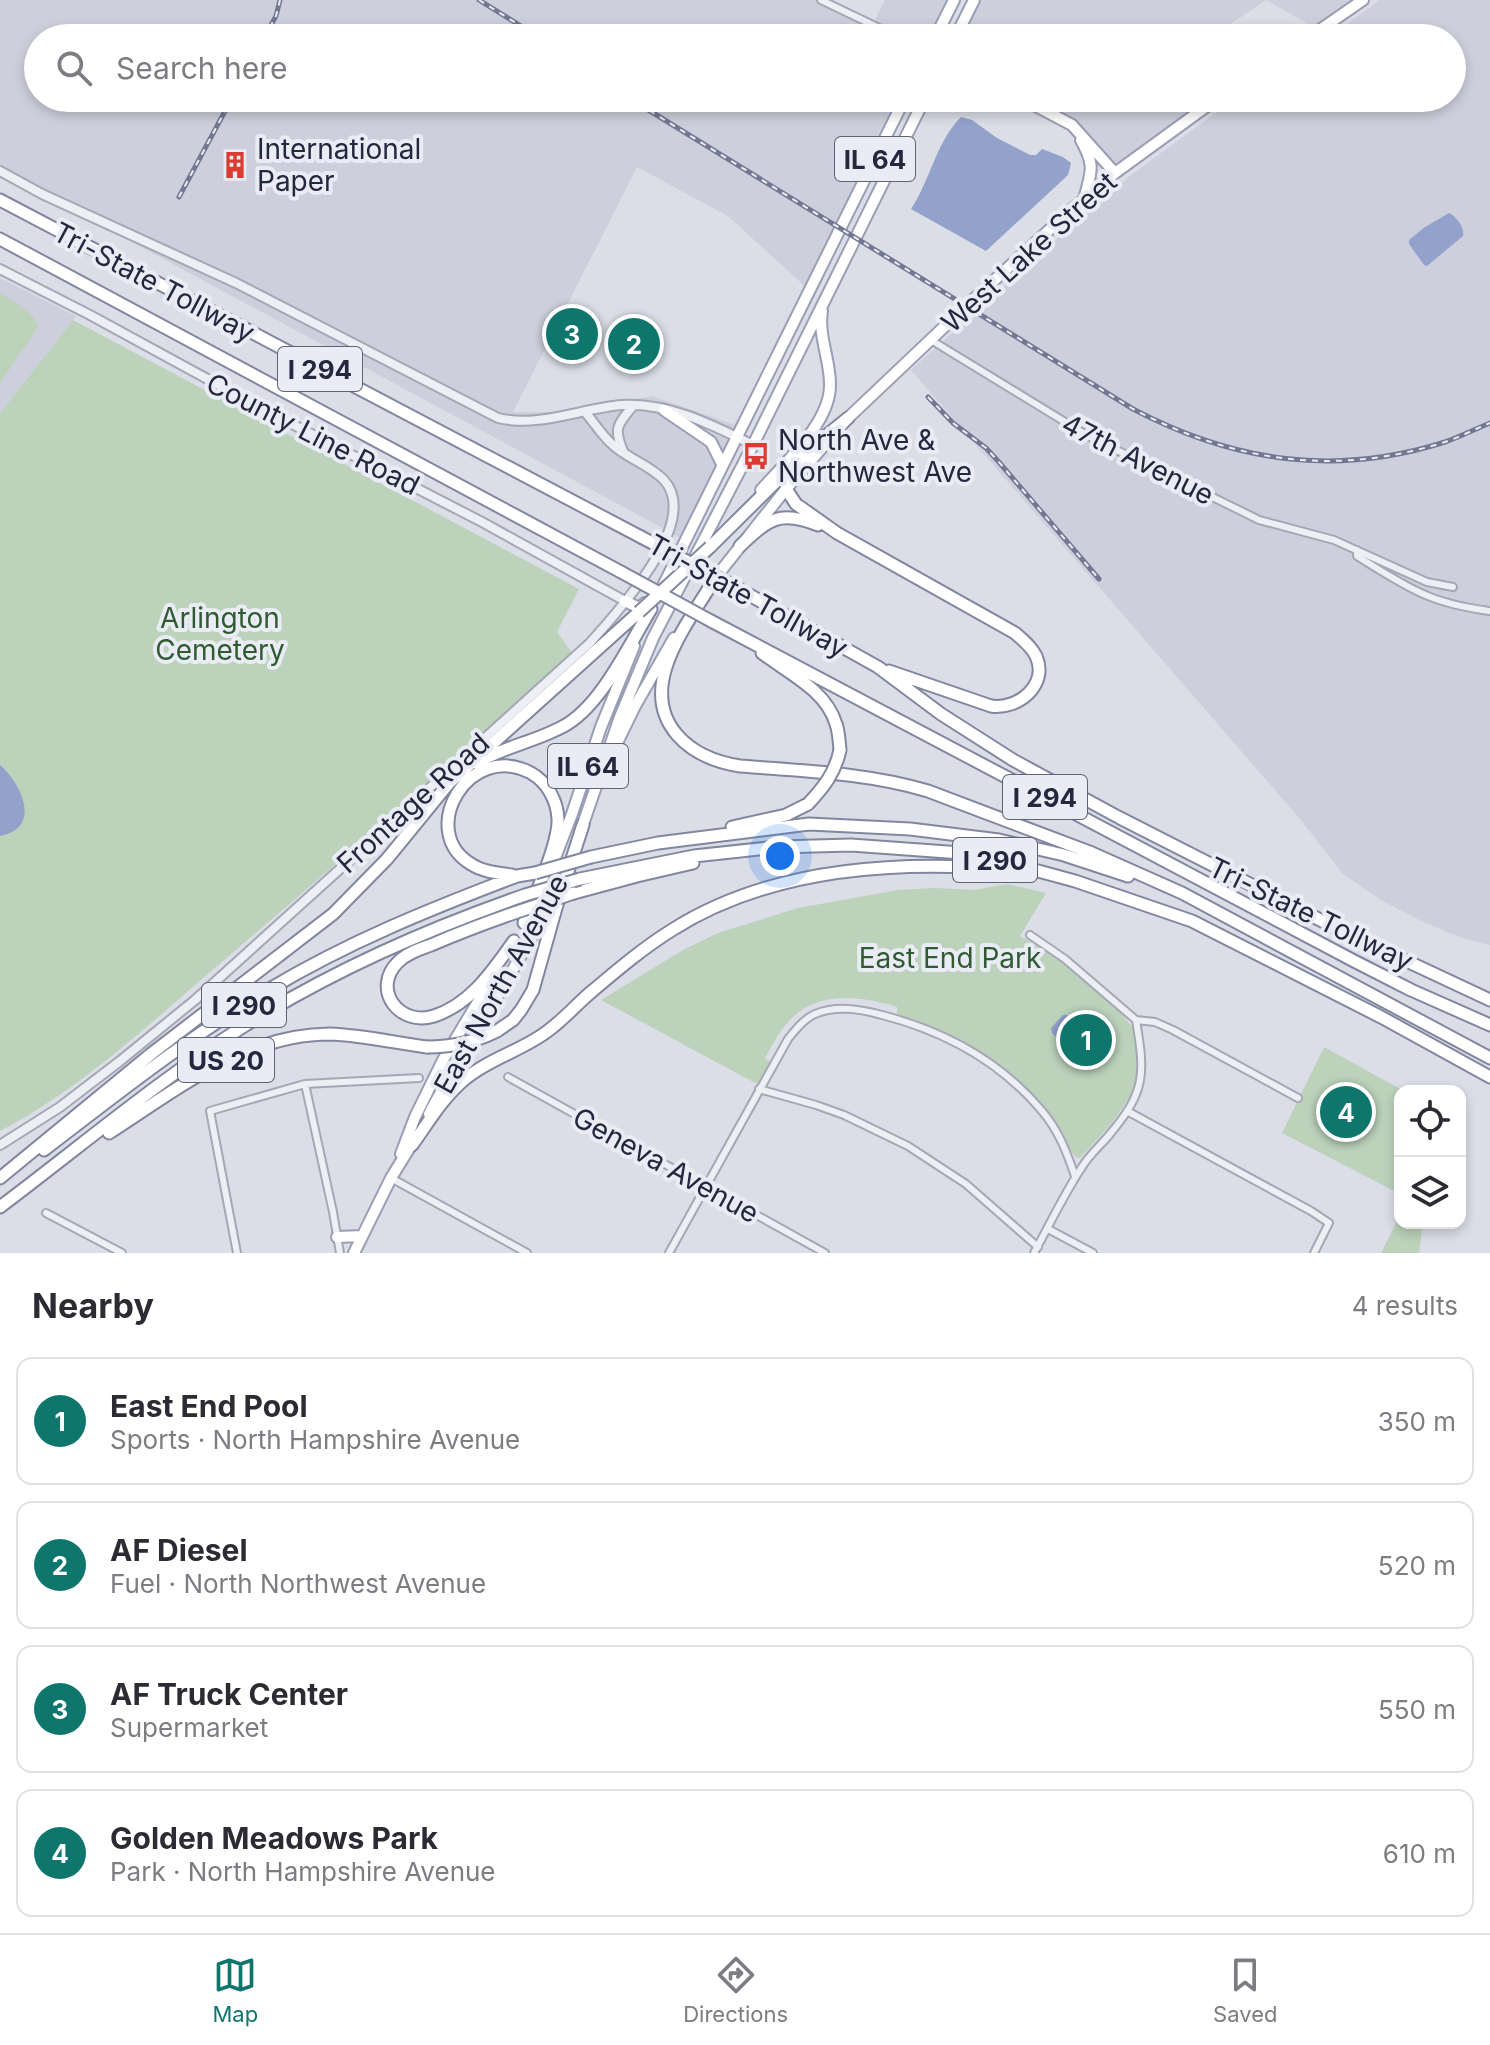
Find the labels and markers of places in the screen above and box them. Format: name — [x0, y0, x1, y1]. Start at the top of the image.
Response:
place label: International Paper — [257, 132, 421, 198]
building icon: International Paper — [220, 150, 250, 180]
pin: 3 — [546, 304, 598, 364]
pin: 2 — [608, 314, 660, 374]
place label: North Ave & Northwest Ave — [778, 423, 972, 489]
bus stop icon: North Ave & Northwest Ave — [741, 441, 771, 471]
pin: 1 — [1060, 1010, 1112, 1070]
pin: 4 — [1320, 1082, 1372, 1142]

